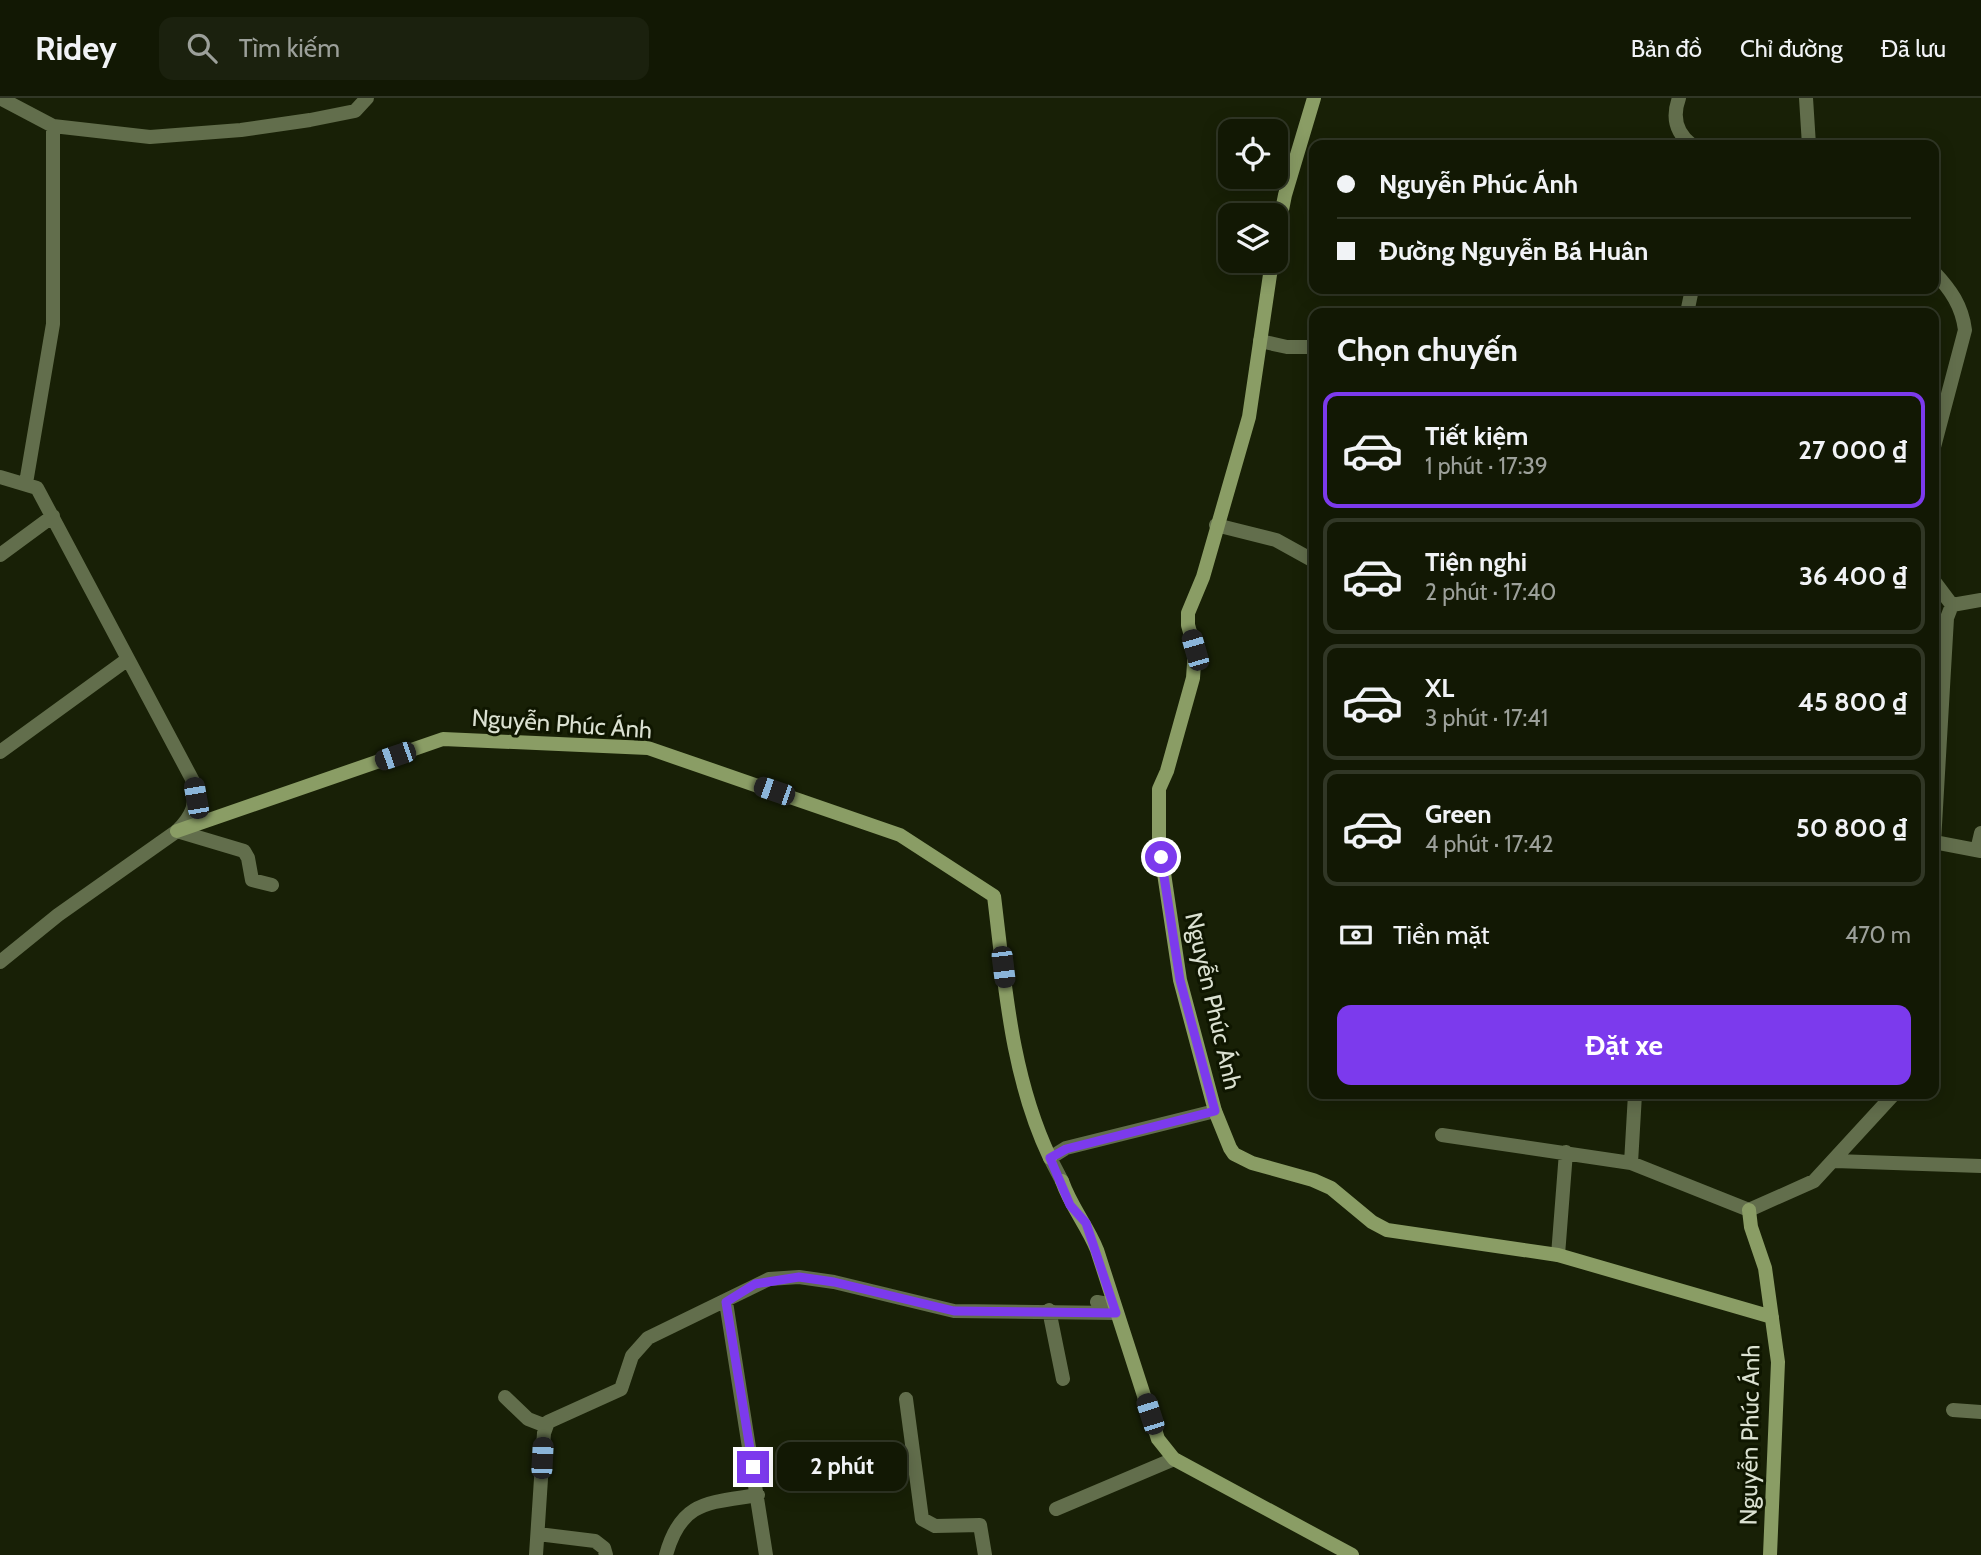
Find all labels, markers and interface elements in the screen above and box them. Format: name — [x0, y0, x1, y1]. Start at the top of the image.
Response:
search box — [159, 17, 649, 80]
text: Ridey — [35, 28, 117, 68]
icon: search — [183, 29, 221, 67]
text: Tìm kiếm — [239, 32, 340, 64]
text: Bản đồ — [1631, 34, 1702, 63]
text: Chỉ đường — [1740, 34, 1843, 63]
text: Đã lưu — [1881, 34, 1946, 63]
map controls — [1218, 119, 1288, 273]
button: locate — [1218, 119, 1288, 189]
text: Nguyễn Phúc Ánh — [1379, 168, 1578, 200]
button: layers — [1218, 203, 1288, 273]
text: Đường Nguyễn Bá Huân — [1379, 235, 1648, 267]
text: Chọn chuyến — [1337, 330, 1518, 369]
icon: car — [1341, 419, 1404, 482]
text: Tiết kiệm — [1425, 420, 1528, 452]
text: 27 000 ₫ — [1798, 434, 1907, 466]
text: 1 phút · 17:39 — [1425, 452, 1548, 480]
icon: car — [1341, 545, 1404, 608]
text: Tiện nghi — [1425, 546, 1527, 578]
text: 36 400 ₫ — [1799, 560, 1907, 592]
text: 2 phút · 17:40 — [1425, 578, 1556, 606]
car — [1180, 627, 1211, 673]
icon: car — [1341, 671, 1404, 734]
text: XL — [1425, 672, 1454, 704]
text: 45 800 ₫ — [1798, 686, 1907, 718]
street label: Nguyễn Phúc Ánh — [471, 703, 653, 744]
text: 3 phút · 17:41 — [1425, 704, 1548, 732]
car — [372, 739, 419, 773]
car — [751, 774, 798, 808]
car — [183, 775, 210, 821]
icon: car — [1341, 797, 1404, 860]
text: Green — [1425, 798, 1492, 830]
text: 50 800 ₫ — [1796, 812, 1907, 844]
text: 4 phút · 17:42 — [1425, 830, 1554, 858]
route start — [1145, 841, 1177, 873]
street label: Nguyễn Phúc Ánh — [1179, 910, 1248, 1092]
icon: cash — [1337, 916, 1375, 954]
text: Tiền mặt — [1393, 919, 1490, 951]
text: 470 m — [1845, 921, 1911, 949]
car — [991, 945, 1016, 989]
button: Đặt xe — [1337, 1005, 1911, 1085]
street label: Nguyễn Phúc Ánh — [1733, 1344, 1766, 1526]
car — [1134, 1391, 1167, 1437]
car — [531, 1436, 554, 1480]
callout: 2 phút — [778, 1442, 907, 1492]
route end — [737, 1451, 769, 1483]
text: 2 phút — [810, 1452, 874, 1480]

